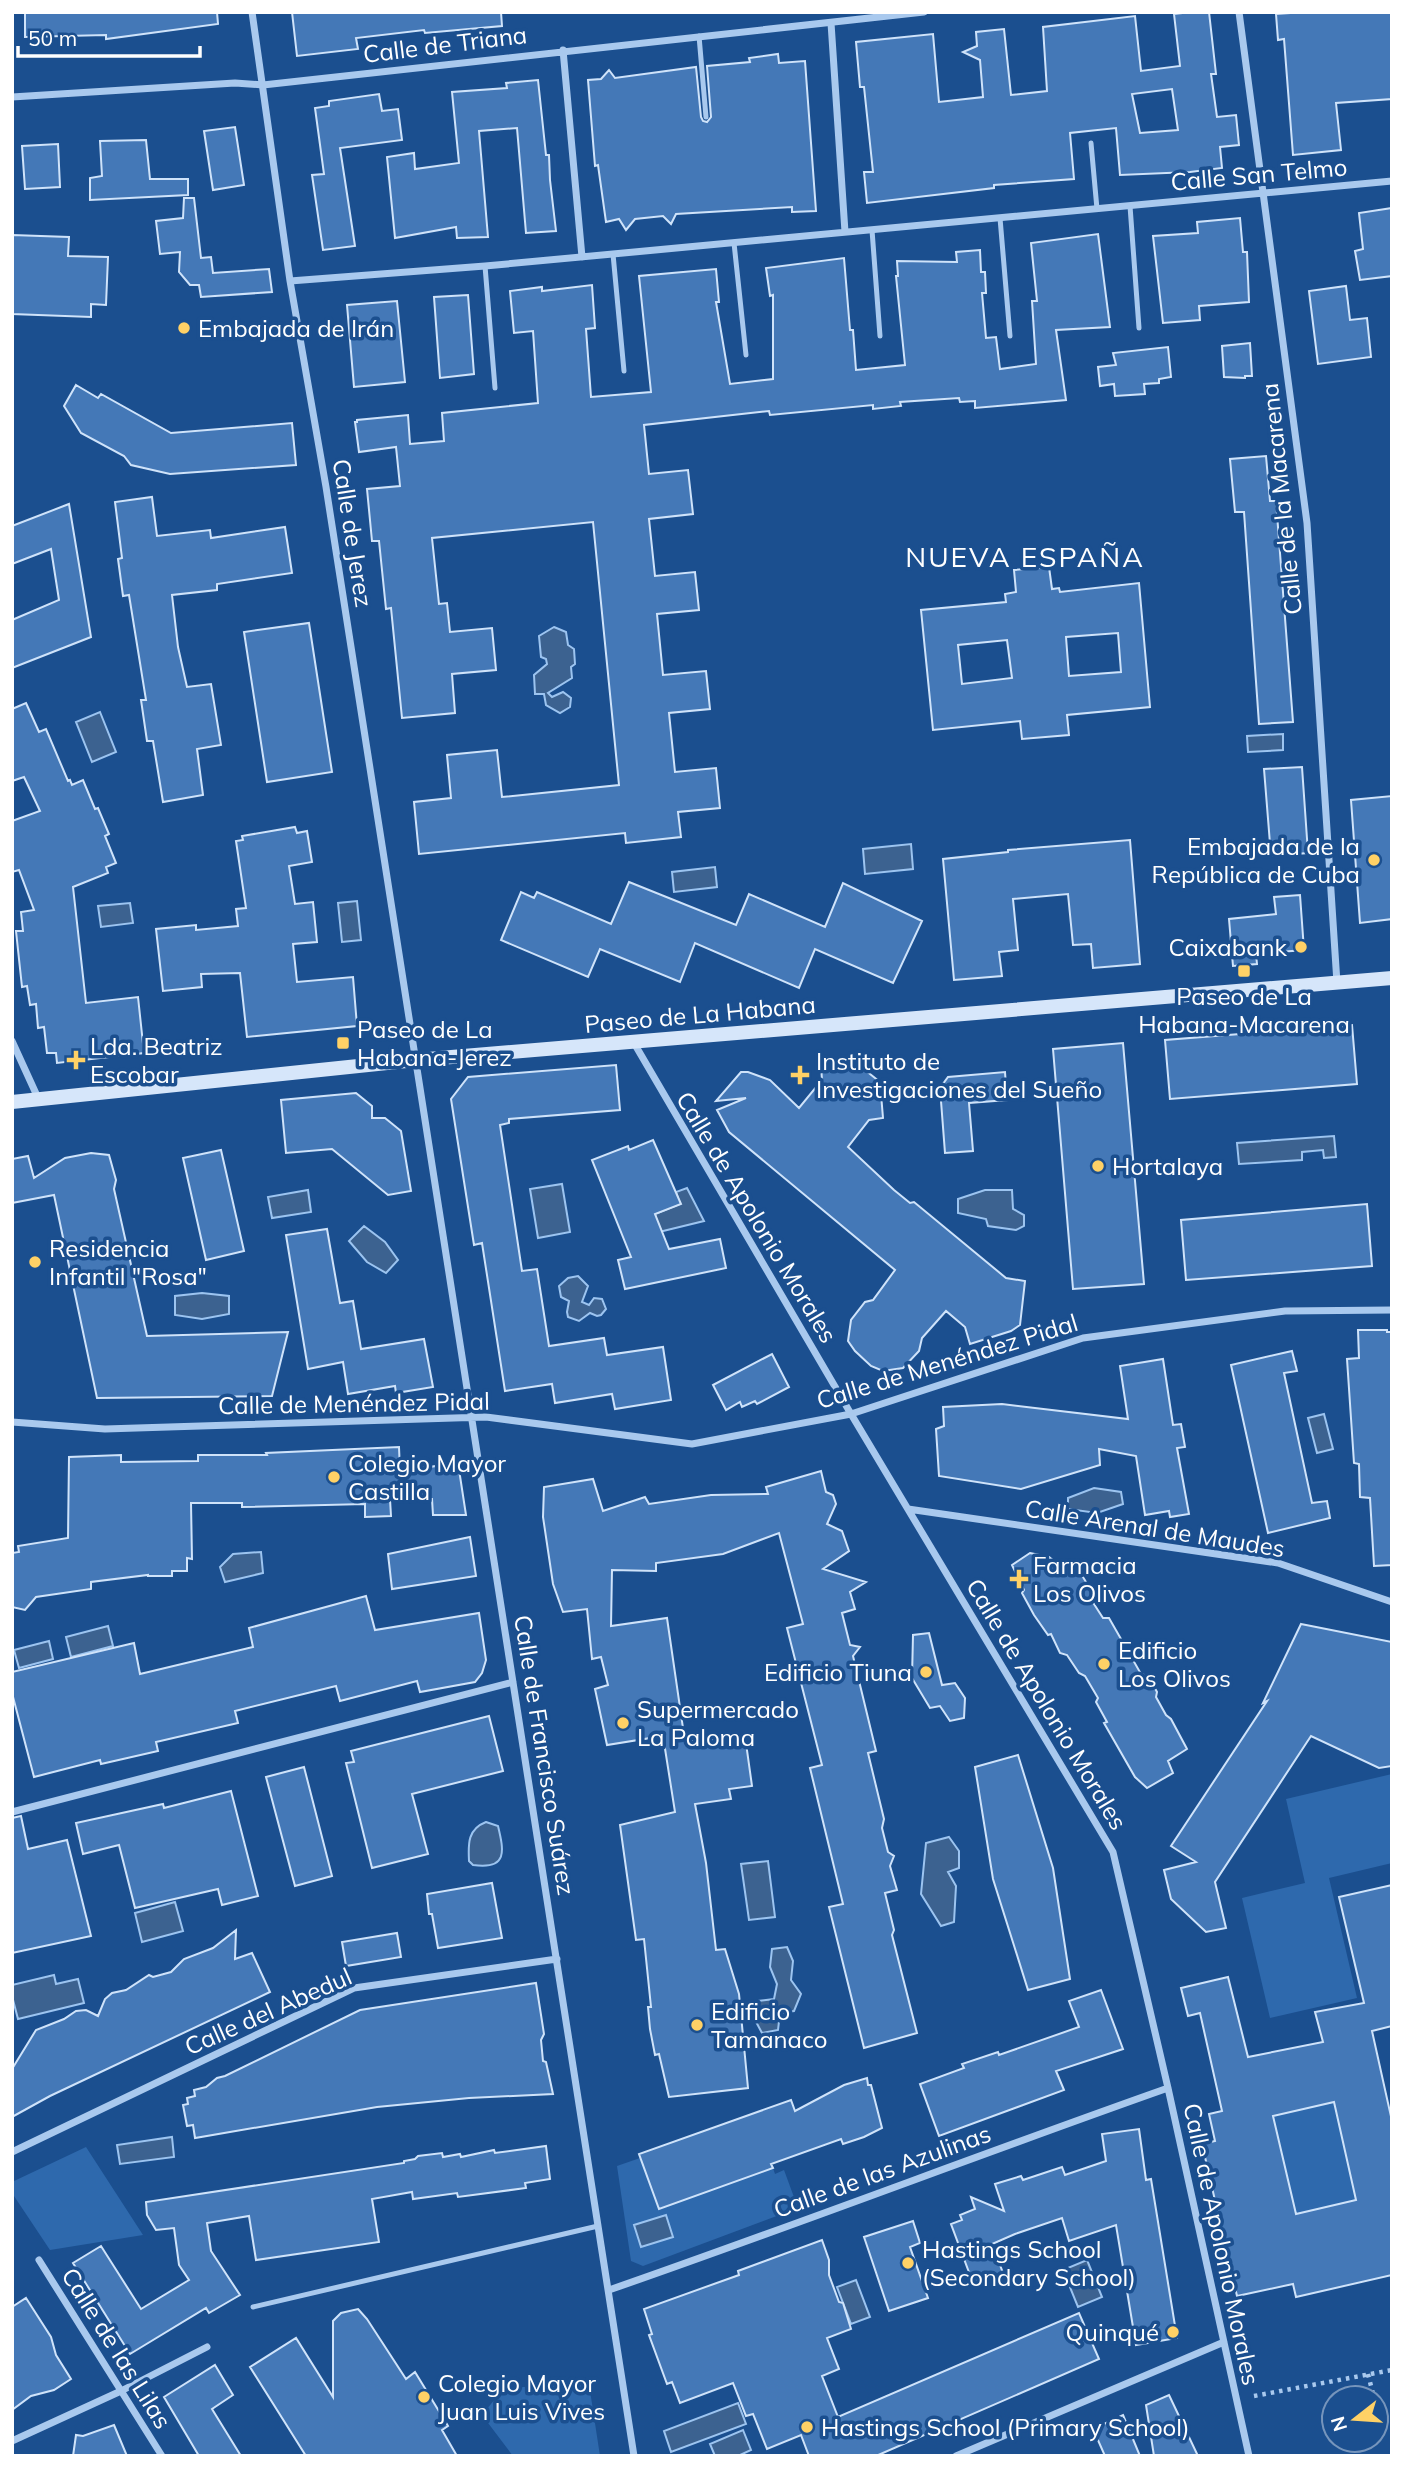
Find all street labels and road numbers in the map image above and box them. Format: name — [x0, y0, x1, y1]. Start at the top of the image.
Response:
street label: Calle de Triana — [361, 19, 529, 69]
street label: Calle San Telmo — [1169, 151, 1349, 197]
street label: Calle de la Macarena — [1254, 382, 1308, 616]
street label: Calle de Jerez — [326, 457, 380, 609]
street label: Paseo de La Habana — [583, 989, 817, 1039]
street label: Calle de Apolonio Morales — [670, 1086, 844, 1348]
street label: Calle de Menéndez Pidal — [813, 1307, 1081, 1415]
street label: Calle de Menéndez Pidal — [218, 1386, 490, 1420]
street label: Calle Arenal de Maudes — [1023, 1493, 1287, 1563]
street label: Calle de Apolonio Morales — [960, 1573, 1134, 1835]
street label: Calle de Francisco Suárez — [508, 1613, 582, 1897]
street label: Calle del Abedul — [180, 1961, 356, 2061]
street label: Calle de Apolonio Morales — [1177, 2100, 1267, 2388]
street label: Calle de las Azulinas — [769, 2118, 995, 2224]
street label: Calle de las Lilas — [56, 2262, 178, 2434]

